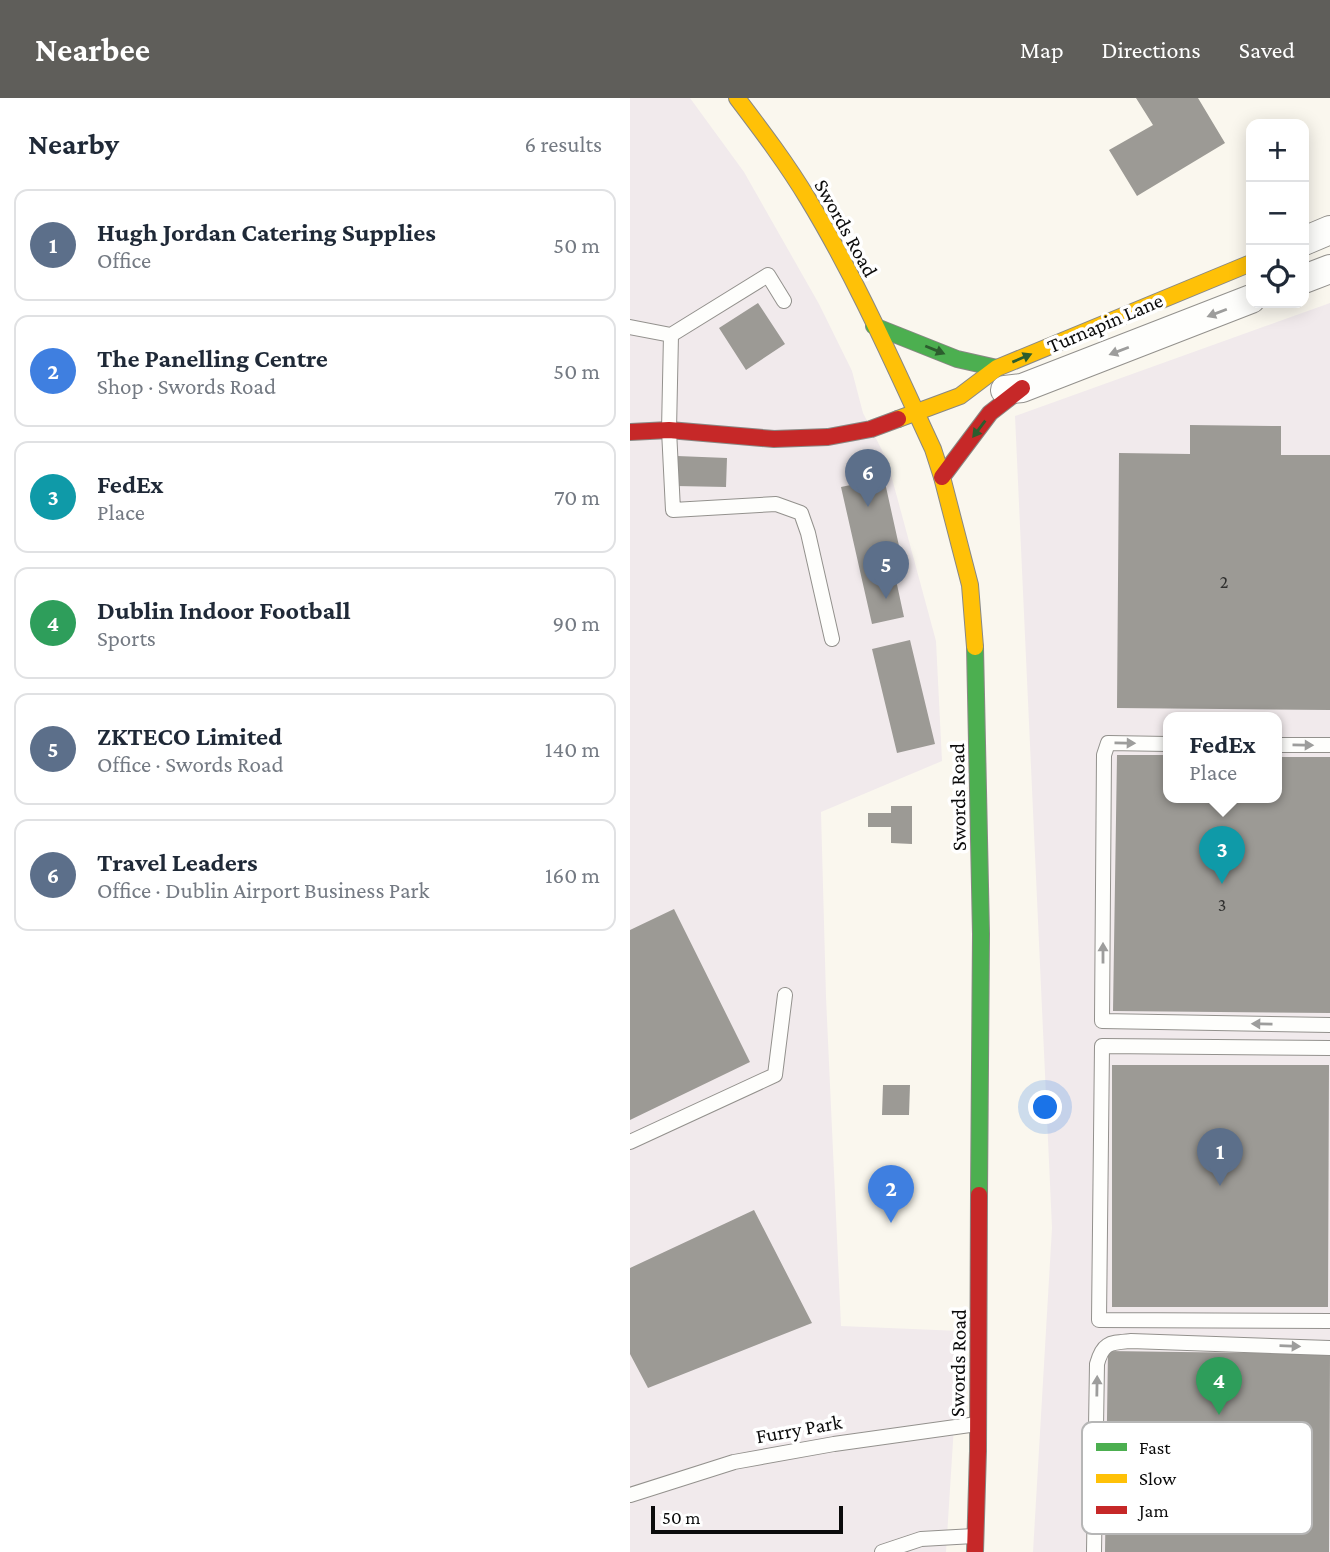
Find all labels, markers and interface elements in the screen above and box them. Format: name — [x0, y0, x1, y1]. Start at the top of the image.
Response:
text: Nearbee — [35, 31, 150, 68]
text: Map — [1020, 36, 1064, 63]
text: Directions — [1102, 36, 1201, 63]
text: Saved — [1239, 36, 1295, 63]
map controls — [1246, 119, 1309, 308]
button: + — [1246, 119, 1309, 182]
text: Nearby — [28, 127, 119, 160]
text: 6 results — [525, 131, 602, 157]
street label: Swords Road — [809, 175, 883, 281]
button: − — [1246, 182, 1309, 245]
text: Hugh Jordan Catering Supplies — [97, 218, 436, 247]
text: 1 — [49, 232, 57, 258]
text: 50 m — [553, 232, 600, 258]
button: locate — [1246, 245, 1309, 308]
text: Office — [97, 247, 151, 273]
street label: Turnapin Lane — [1044, 288, 1166, 358]
one-way arrow — [1206, 307, 1227, 318]
text: The Panelling Centre — [97, 344, 328, 373]
one-way arrow — [924, 345, 945, 356]
one-way arrow — [1108, 345, 1129, 356]
one-way arrow — [1012, 352, 1032, 364]
text: 2 — [47, 358, 59, 384]
text: 50 m — [553, 358, 600, 384]
text: Shop · Swords Road — [97, 373, 276, 399]
one-way arrow — [972, 420, 986, 438]
pin: 6 — [845, 449, 891, 507]
text: FedEx — [97, 470, 164, 499]
text: 3 — [47, 484, 59, 510]
text: 70 m — [554, 484, 600, 510]
text: Place — [97, 499, 145, 525]
pin: 5 — [863, 541, 909, 599]
house number: 2 — [1220, 572, 1228, 592]
text: Dublin Indoor Football — [97, 596, 350, 625]
text: 4 — [47, 610, 59, 636]
text: 90 m — [553, 610, 600, 636]
text: Sports — [97, 625, 156, 651]
popup — [1163, 712, 1282, 803]
text: ZKTECO Limited — [97, 722, 282, 751]
text: FedEx — [1189, 730, 1256, 759]
text: 5 — [47, 736, 59, 762]
text: 140 m — [545, 736, 600, 762]
one-way arrow — [1114, 737, 1136, 749]
one-way arrow — [1292, 739, 1314, 751]
street label: Swords Road — [945, 743, 971, 851]
text: Office · Swords Road — [97, 751, 284, 777]
text: Place — [1189, 759, 1237, 785]
pin: 3 — [1199, 826, 1245, 884]
text: Travel Leaders — [97, 848, 258, 877]
text: 6 — [47, 862, 59, 888]
text: 160 m — [545, 862, 600, 888]
text: Office · Dublin Airport Business Park — [97, 877, 430, 903]
house number: 3 — [1218, 895, 1226, 915]
one-way arrow — [1097, 942, 1109, 964]
one-way arrow — [1251, 1018, 1273, 1030]
your location — [1028, 1090, 1062, 1124]
pin: 1 — [1197, 1128, 1243, 1186]
pin: 2 — [868, 1165, 914, 1223]
street label: Swords Road — [945, 1309, 971, 1417]
one-way arrow — [1279, 1341, 1301, 1352]
pin: 4 — [1196, 1357, 1242, 1415]
one-way arrow — [1091, 1375, 1103, 1397]
street label: Furry Park — [754, 1410, 844, 1448]
legend — [1082, 1422, 1312, 1534]
text: Fast — [1139, 1437, 1171, 1458]
text: Slow — [1139, 1468, 1176, 1489]
text: Jam — [1137, 1500, 1169, 1521]
scale bar — [651, 1503, 844, 1535]
text: 50 m — [662, 1507, 701, 1528]

